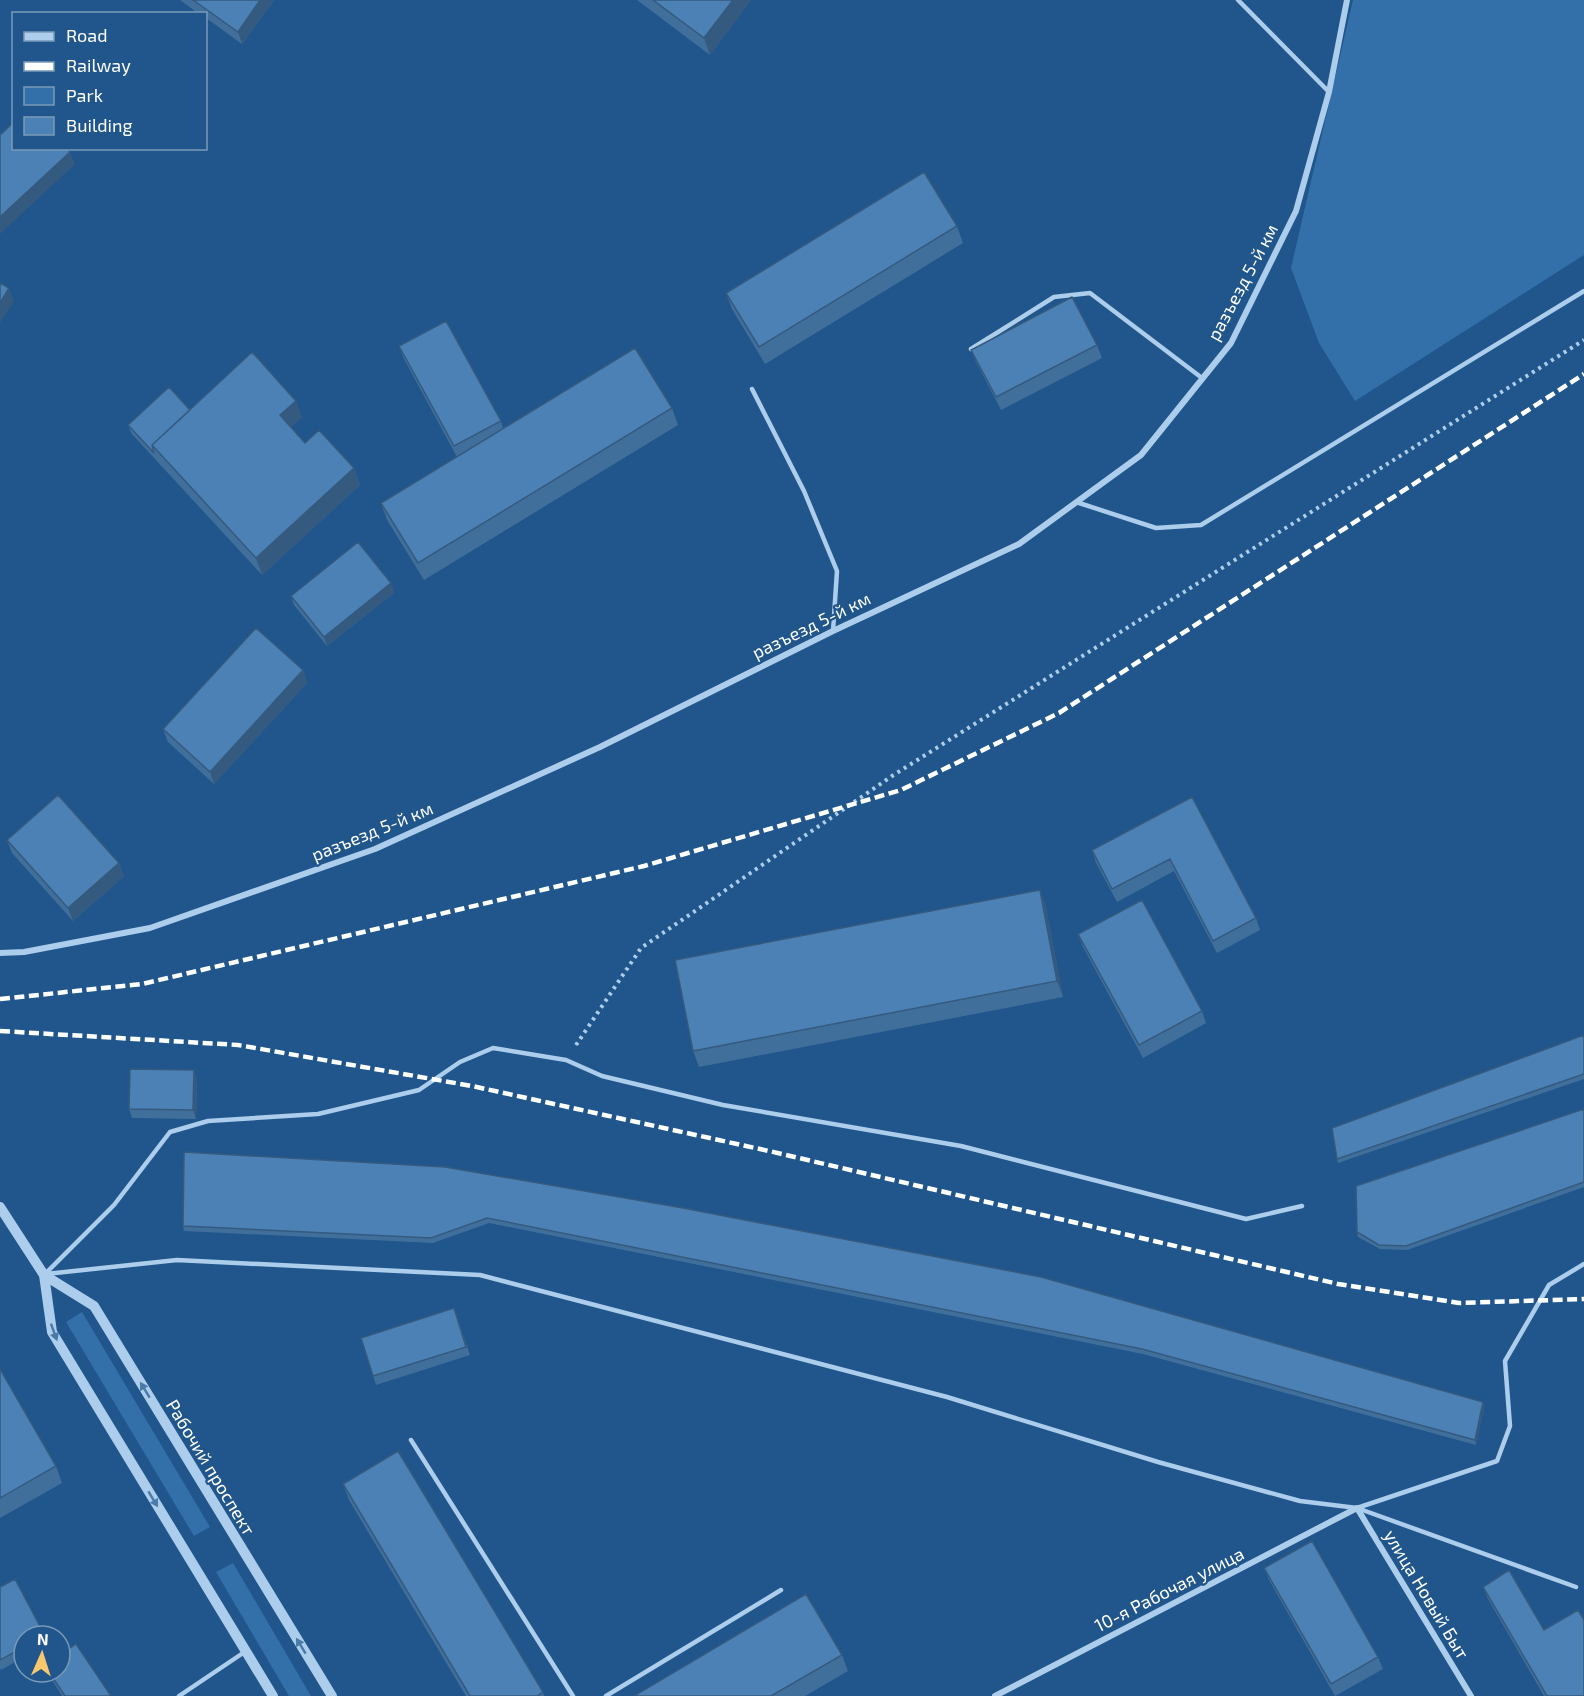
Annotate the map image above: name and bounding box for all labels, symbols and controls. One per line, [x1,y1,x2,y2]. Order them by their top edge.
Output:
legend [12,12,207,150]
text: Road [66,24,107,46]
text: Railway [66,54,131,76]
text: Park [66,84,103,106]
text: Building [66,114,133,136]
street label: разъезд 5-й км [1202,220,1282,344]
street label: разъезд 5-й км [748,587,874,663]
street label: разъезд 5-й км [308,797,436,865]
one-way arrow [49,1323,59,1341]
one-way arrow [140,1382,151,1398]
street label: Рабочий проспект [162,1395,260,1539]
one-way arrow [148,1491,159,1507]
street label: улица Новый Быт [1380,1525,1474,1663]
street label: 10-я Рабочая улица [1091,1542,1247,1636]
north arrow [12,1624,72,1684]
text: N [37,1629,49,1648]
one-way arrow [296,1638,307,1654]

